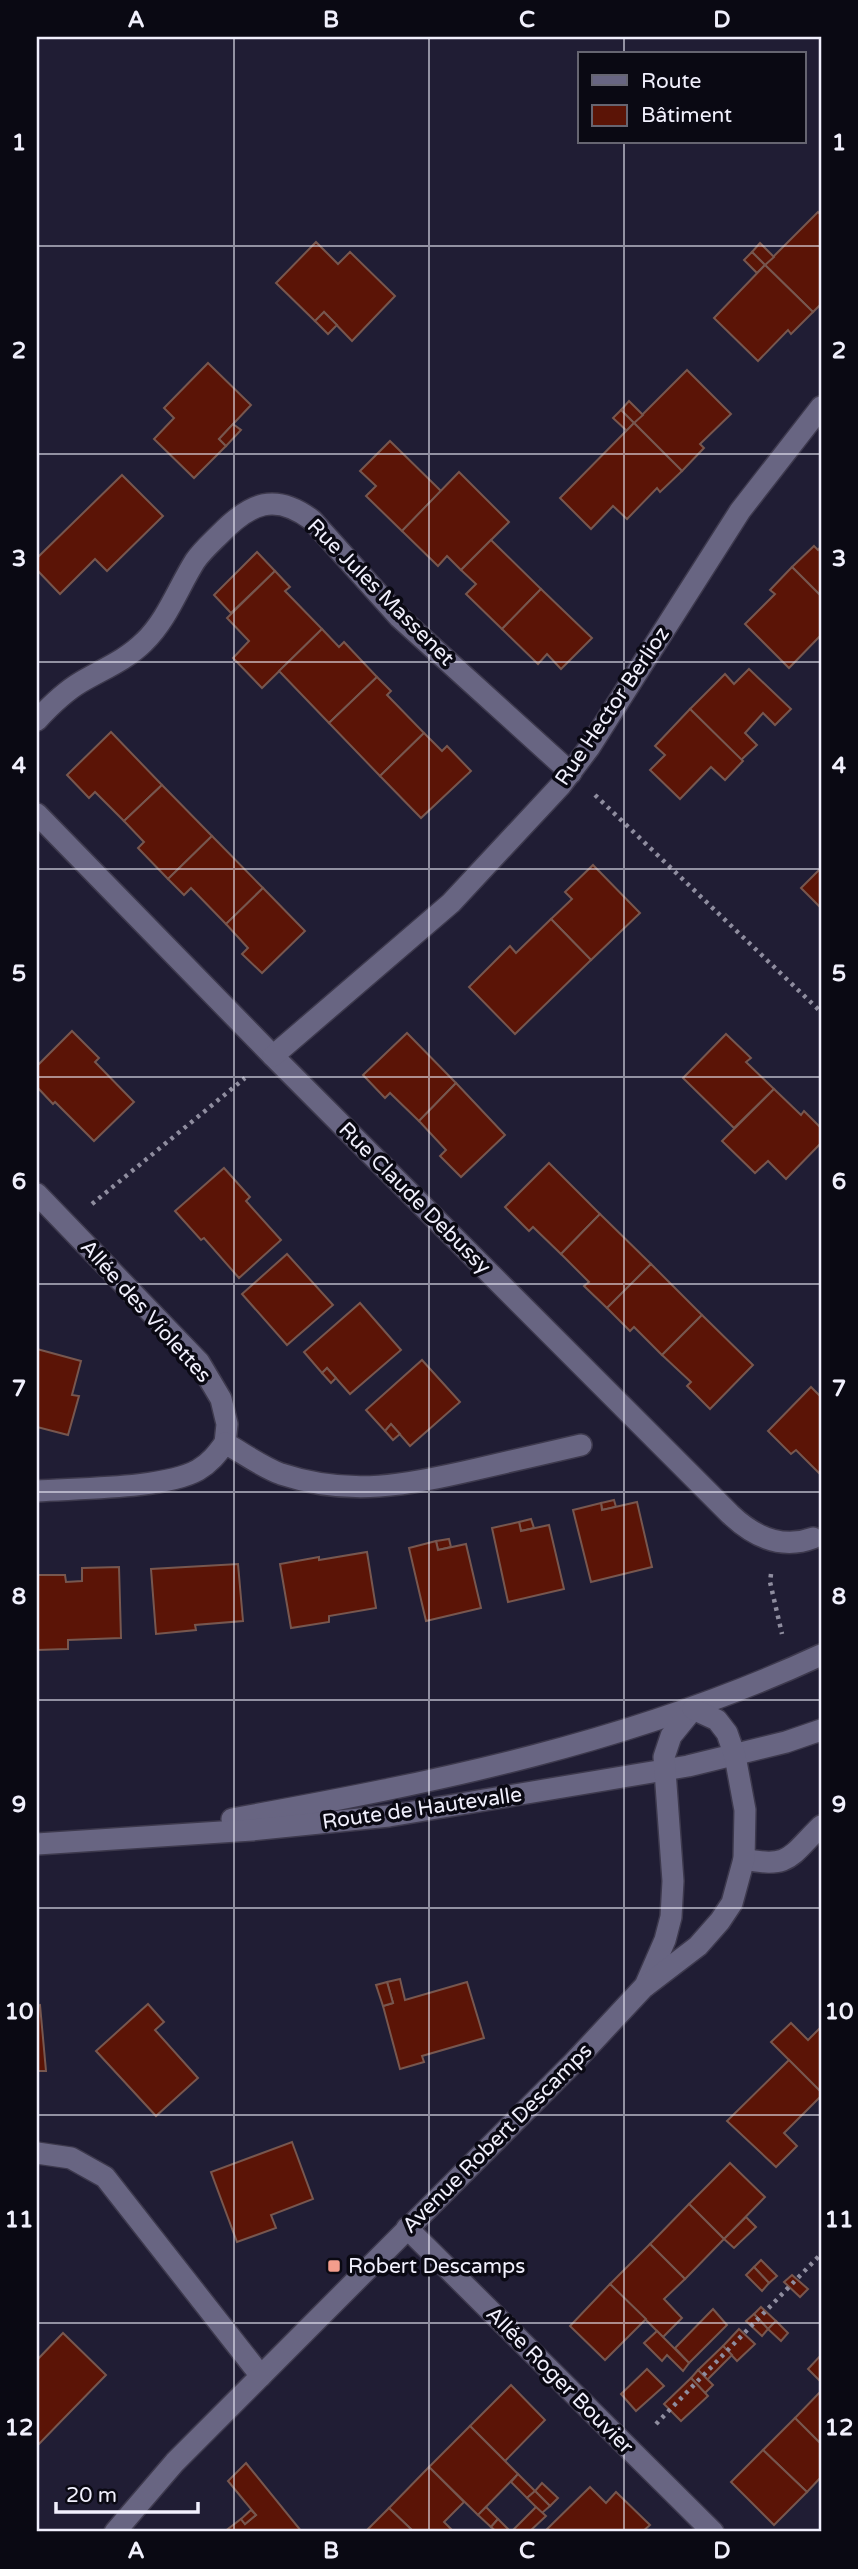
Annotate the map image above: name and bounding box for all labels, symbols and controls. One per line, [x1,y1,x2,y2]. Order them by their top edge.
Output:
text: A [127,6,145,34]
text: B [323,6,339,34]
text: C [519,6,535,34]
text: D [713,6,731,34]
legend [578,52,806,144]
text: Route [641,69,701,94]
text: Bâtiment [641,103,732,128]
text: 1 [12,129,26,157]
text: 1 [832,129,846,157]
text: 2 [12,337,26,365]
text: 2 [832,337,846,365]
street label: Rue Jules Massenet [302,514,459,671]
text: 3 [12,545,26,573]
text: 3 [832,545,846,573]
street label: Rue Hector Berlioz [550,622,675,790]
text: 4 [12,752,27,780]
text: 4 [832,752,847,780]
text: 5 [12,960,26,988]
text: 5 [832,960,846,988]
street label: Rue Claude Debussy [333,1117,496,1280]
text: 6 [12,1168,26,1196]
text: 6 [832,1168,846,1196]
street label: Allée des Violettes [75,1235,216,1388]
text: 7 [12,1375,26,1403]
text: 7 [832,1375,846,1403]
text: 8 [12,1583,26,1611]
text: 8 [832,1583,846,1611]
street label: Route de Hautevalle [321,1782,524,1835]
text: 9 [12,1791,26,1819]
text: 9 [832,1791,846,1819]
text: 10 [5,1998,33,2026]
text: 10 [825,1998,853,2026]
street label: Avenue Robert Descamps [397,2038,597,2238]
text: 11 [5,2206,33,2234]
text: 11 [825,2206,853,2234]
place label: Robert Descamps [348,2254,525,2279]
marker: Robert Descamps [326,2258,342,2274]
street label: Allée Roger Bouvier [481,2302,638,2459]
text: 12 [5,2414,33,2442]
text: 12 [825,2414,853,2442]
scale bar [56,2471,198,2515]
text: 20 m [66,2483,117,2508]
text: A [127,2537,145,2565]
text: B [323,2537,339,2565]
text: C [519,2537,535,2565]
text: D [713,2537,731,2565]

